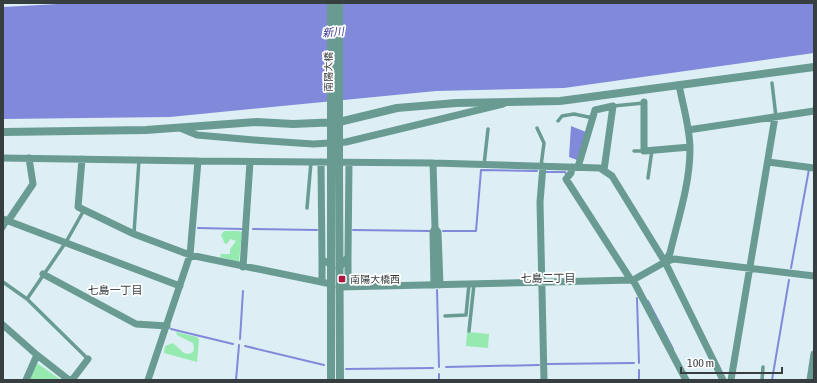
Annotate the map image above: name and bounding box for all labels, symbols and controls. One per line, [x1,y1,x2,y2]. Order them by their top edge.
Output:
water label: 新川 [322,25,345,39]
street label: 南陽大橋 [323,52,334,92]
district label: 七島二丁目 [521,272,576,284]
marker: 南陽大橋西 [337,274,347,284]
place label: 南陽大橋西 [350,274,400,285]
district label: 七島一丁目 [88,284,143,296]
scale bar [681,349,782,375]
text: 100 m [687,356,714,370]

